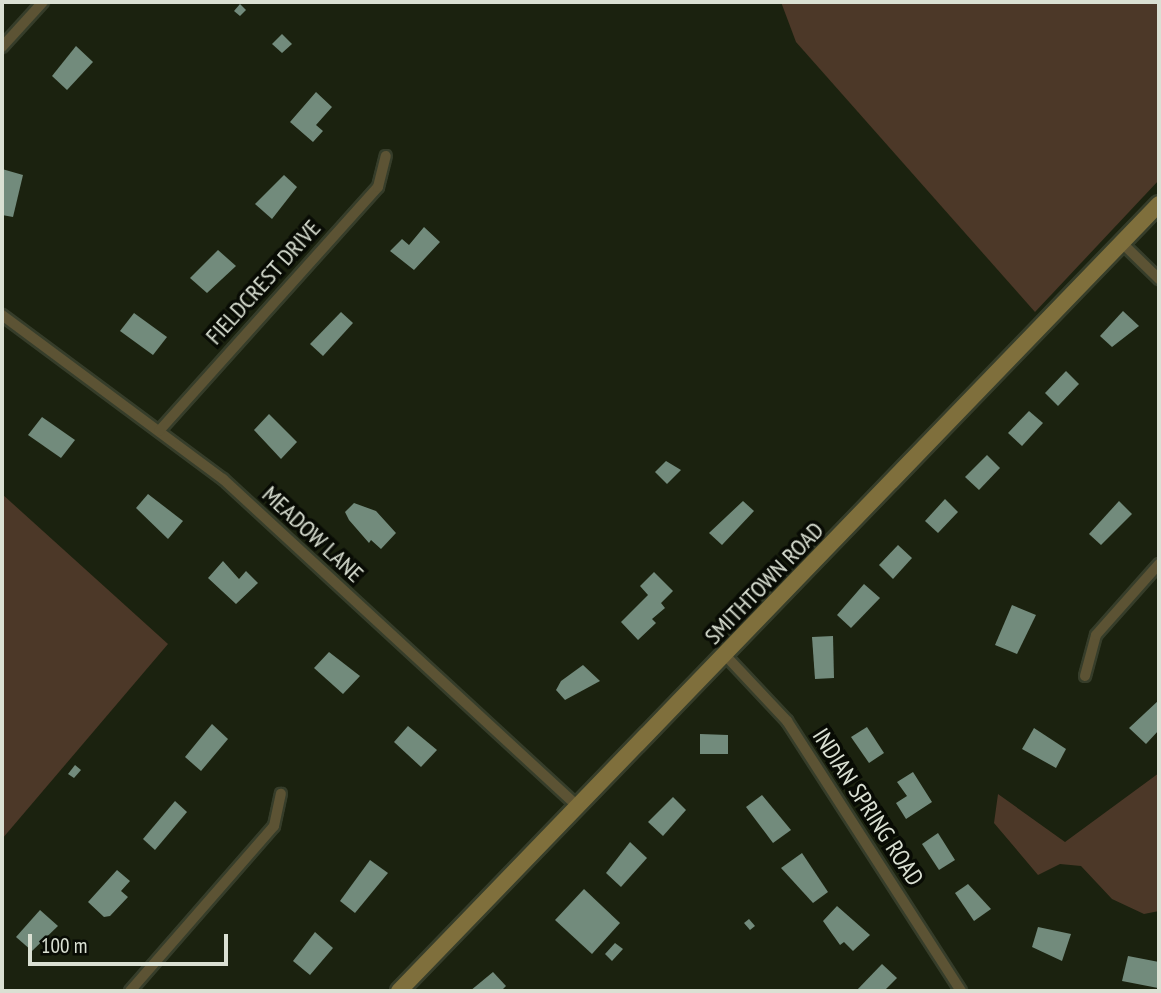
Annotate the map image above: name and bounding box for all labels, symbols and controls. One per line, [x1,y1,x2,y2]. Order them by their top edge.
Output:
street label: FIELDCREST DRIVE [199,214,327,350]
street label: MEADOW LANE [256,480,370,588]
street label: SMITHTOWN ROAD [698,516,830,650]
street label: INDIAN SPRING ROAD [806,723,930,891]
scale bar [32,920,231,964]
text: 100 m [41,932,87,959]

